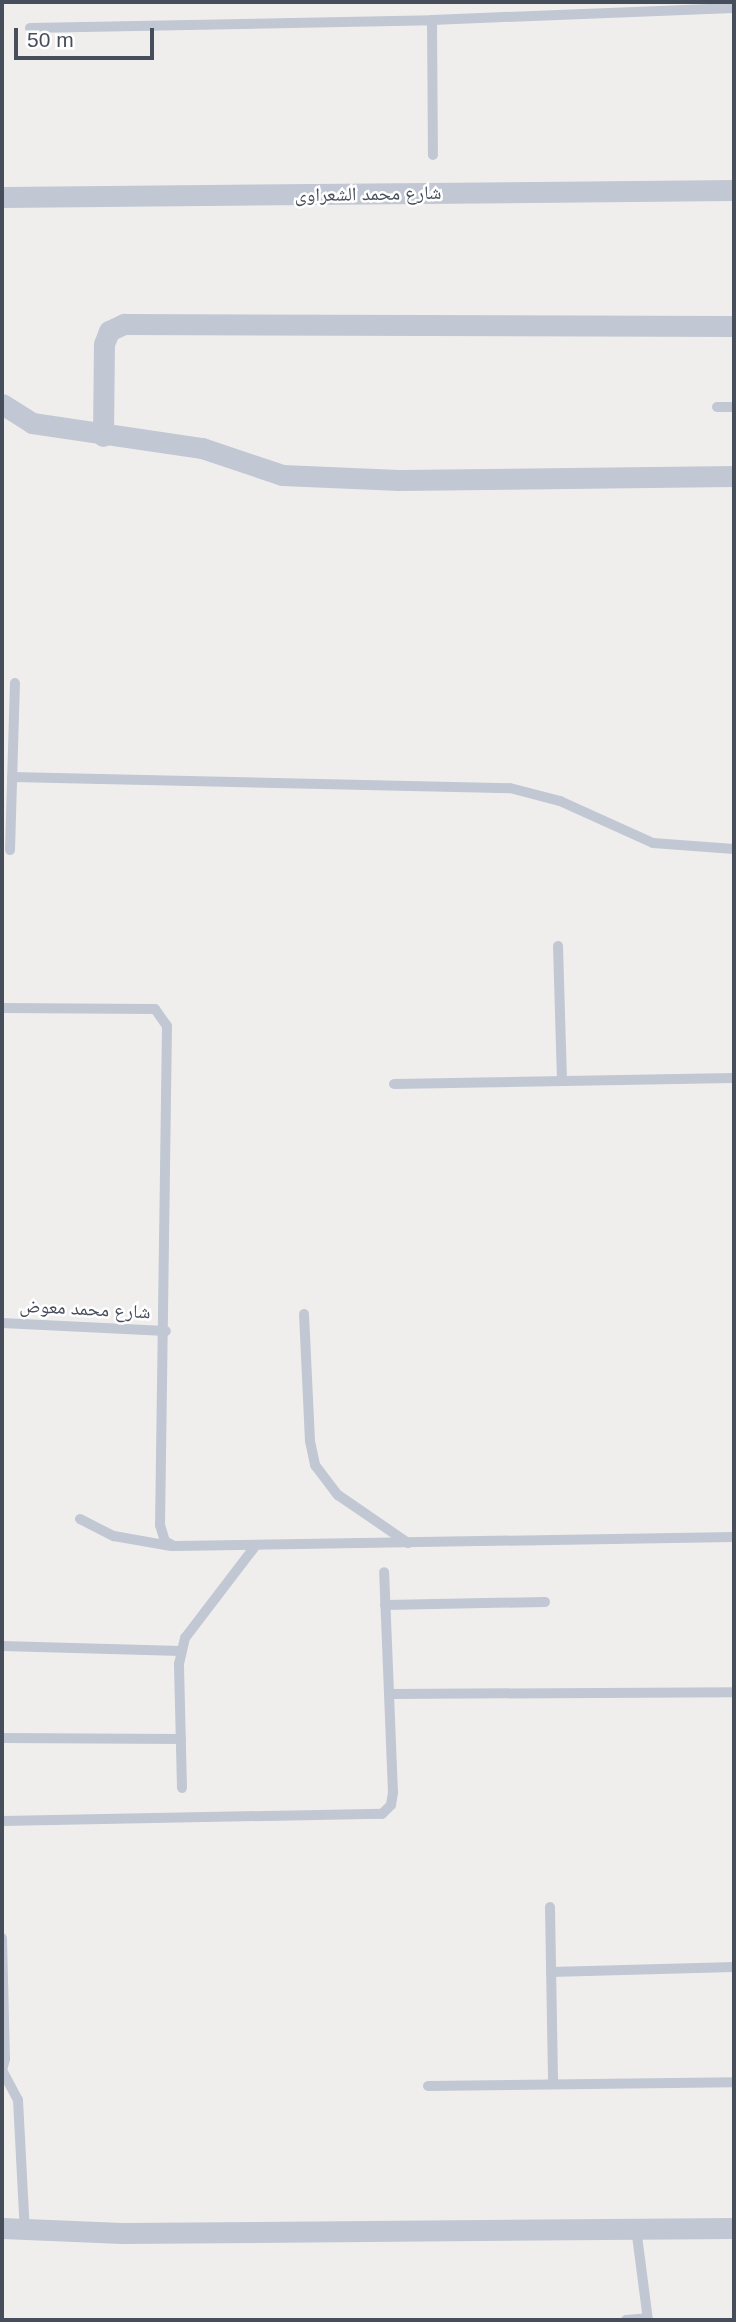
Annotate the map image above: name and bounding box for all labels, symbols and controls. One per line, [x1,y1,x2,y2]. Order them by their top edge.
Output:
scale bar [18,14,158,58]
text: 50 m [27,28,74,51]
street label: شارع محمد الشعراوى [294,181,442,207]
street label: شارع محمد معوض [19,1294,151,1324]

